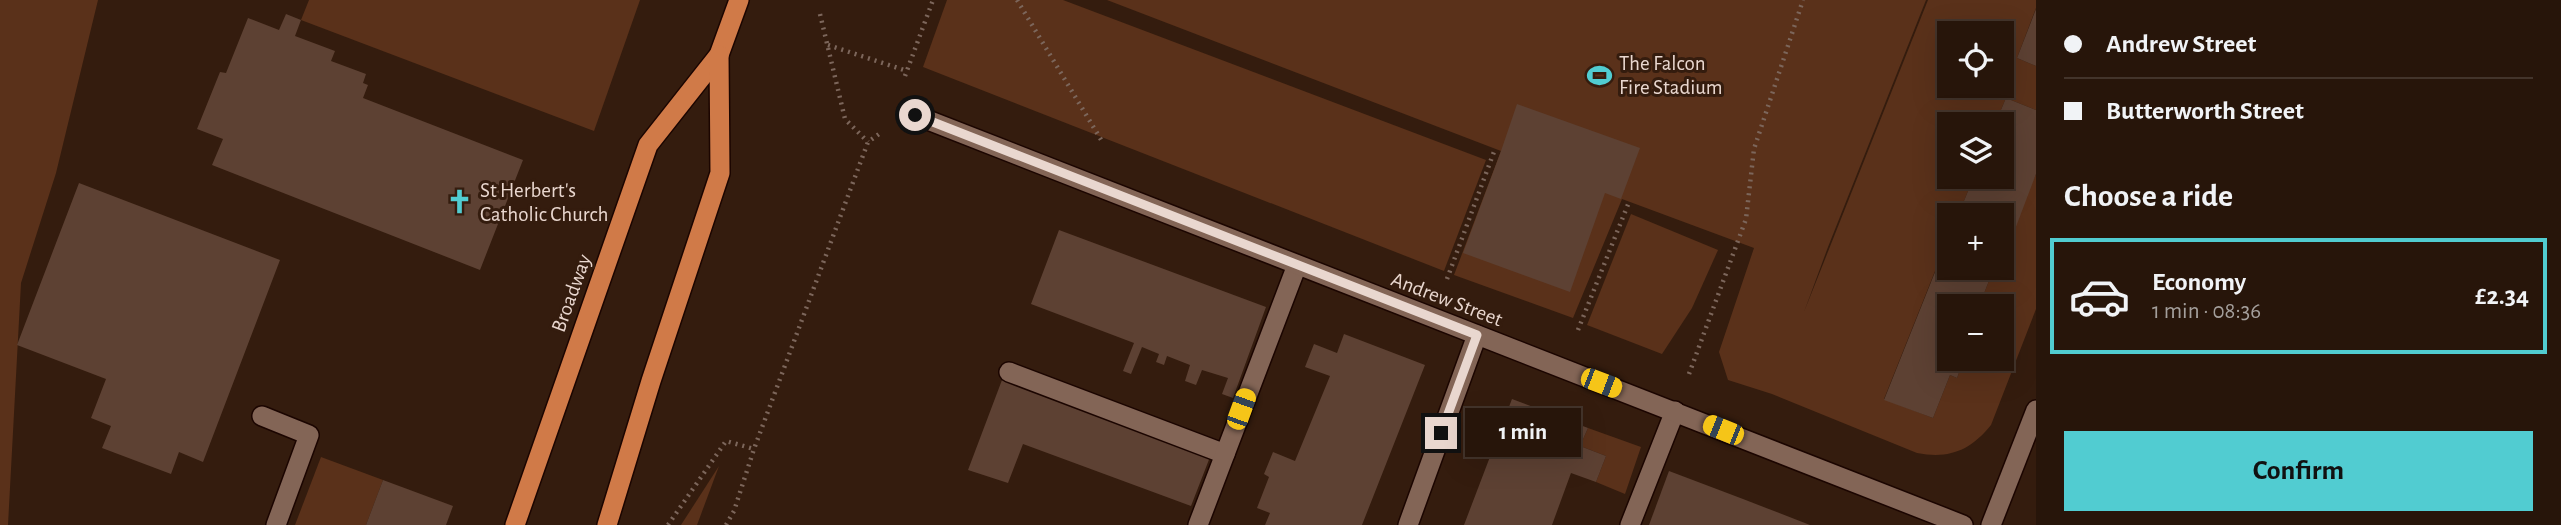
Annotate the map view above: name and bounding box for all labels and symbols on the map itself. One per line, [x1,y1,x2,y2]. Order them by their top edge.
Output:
place label: The Falcon Fire Stadium [1619,53,1723,98]
sports icon: The Falcon Fire Stadium [1585,61,1613,89]
route start [899,99,931,131]
place label: St Herbert's Catholic Church [480,180,608,225]
church icon: St Herbert's Catholic Church [446,188,474,216]
street label: Broadway [548,252,595,335]
street label: Andrew Street [1388,269,1506,330]
car [1578,366,1625,400]
car [1224,386,1259,432]
callout: 1 min [1466,408,1581,458]
car [1700,412,1747,448]
route end [1425,417,1457,449]

